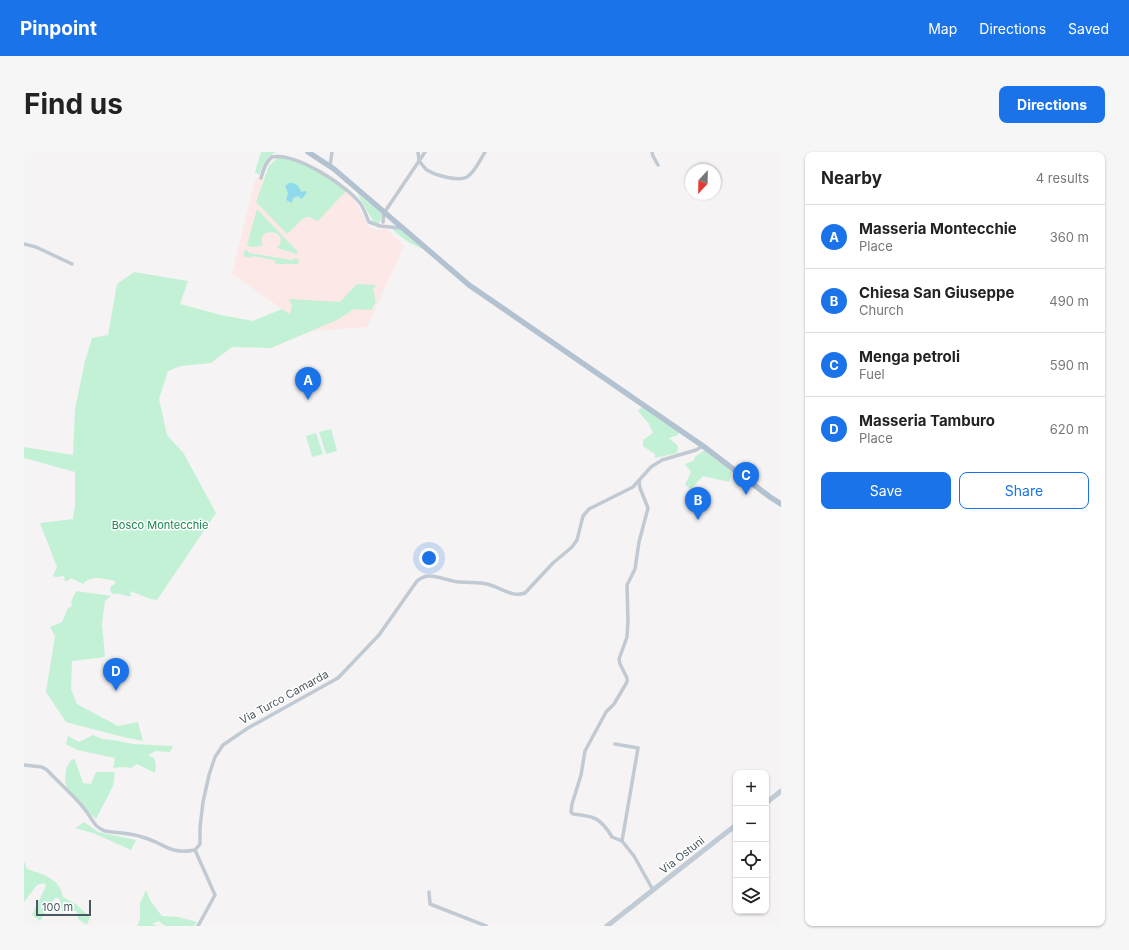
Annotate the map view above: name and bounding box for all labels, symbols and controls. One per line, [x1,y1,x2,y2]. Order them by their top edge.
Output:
text: Pinpoint [20,17,97,40]
text: Map [928,20,957,37]
text: Directions [979,20,1046,37]
text: Saved [1068,20,1109,37]
button: Directions [999,86,1105,123]
text: Find us [24,87,123,121]
north arrow [685,164,721,200]
text: Nearby [821,168,882,188]
text: 4 results [1036,170,1089,186]
text: Masseria Montecchie [859,219,1017,238]
text: A [829,229,839,245]
text: 360 m [1050,229,1089,245]
text: Place [859,238,893,254]
text: Chiesa San Giuseppe [859,283,1014,302]
text: B [830,293,838,309]
text: 490 m [1049,293,1089,309]
text: Church [859,302,904,318]
text: Menga petroli [859,347,960,366]
text: C [829,357,839,373]
text: 590 m [1050,357,1089,373]
text: Fuel [859,366,885,382]
pin: A [295,367,321,400]
text: Masseria Tamburo [859,411,995,430]
text: D [829,421,839,437]
text: 620 m [1050,421,1089,437]
text: Place [859,430,893,446]
pin: C [733,462,759,495]
button: Save [821,472,951,509]
button: Share [959,472,1089,509]
pin: B [685,487,711,520]
park label: Bosco Montecchie [112,518,208,532]
your location [419,548,439,568]
pin: D [103,658,129,691]
street label: Via Turco Camarda [237,667,331,727]
map controls [733,770,769,914]
button: + [733,770,769,806]
button: − [733,806,769,842]
street label: Via Ostuni [657,833,707,877]
button: locate [733,842,769,878]
button: layers [733,878,769,914]
scale bar [36,898,91,917]
text: 100 m [42,900,73,914]

